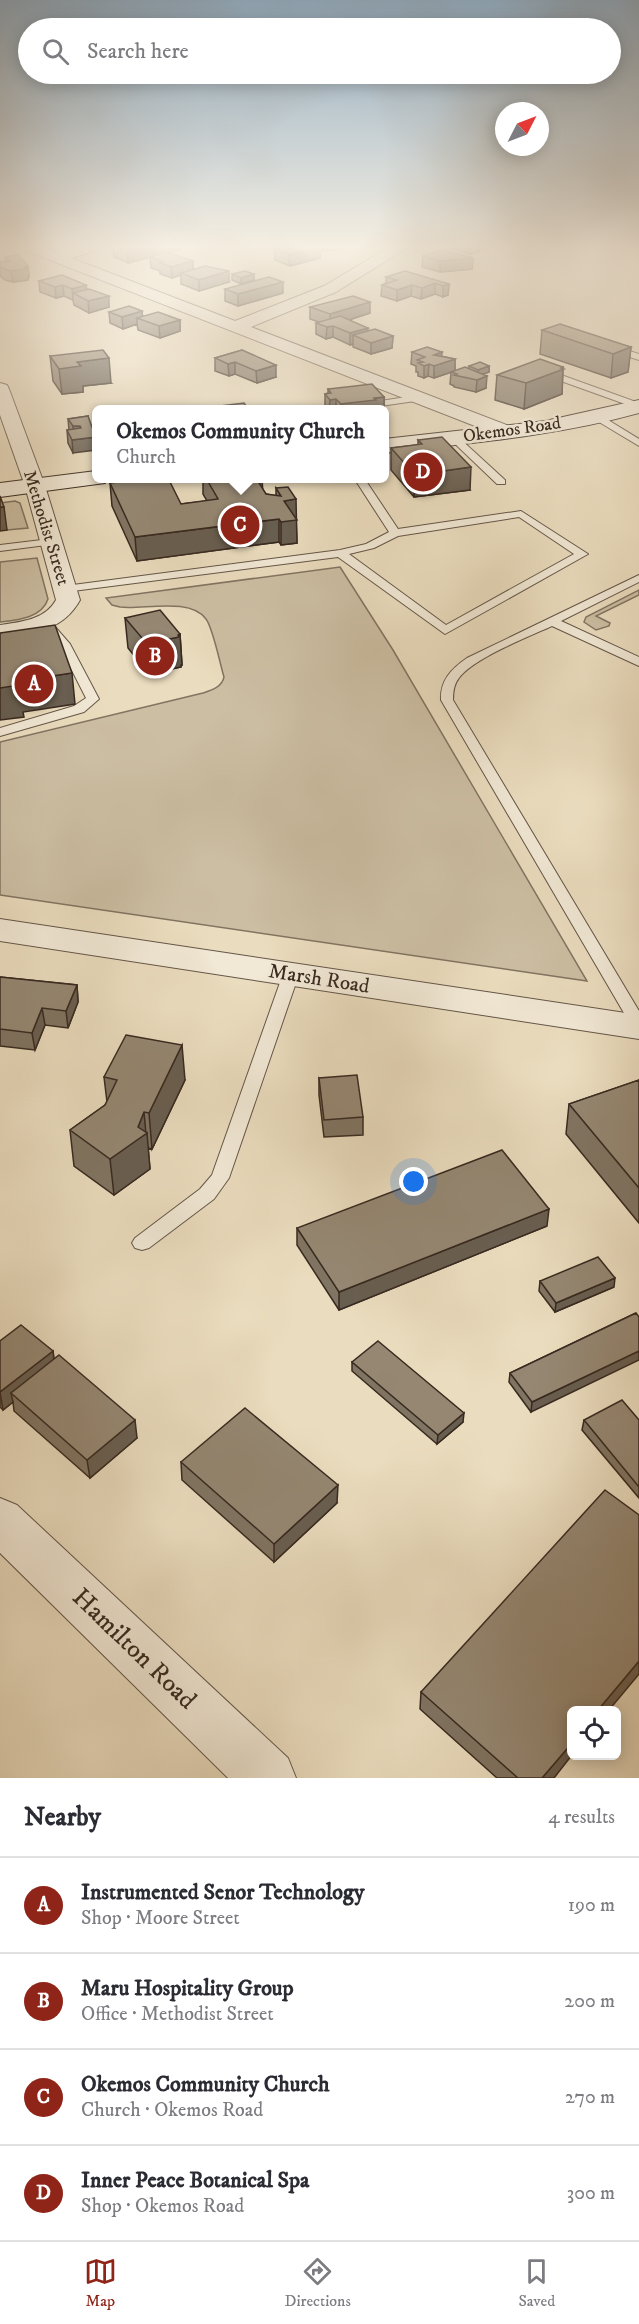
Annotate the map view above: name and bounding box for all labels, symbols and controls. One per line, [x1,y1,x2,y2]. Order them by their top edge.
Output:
search box [18,18,621,84]
icon: search [39,35,72,68]
text: Search here [87,38,189,65]
north arrow [495,102,549,156]
popup [92,405,389,483]
street label: Okemos Road [462,412,562,448]
text: Okemos Community Church [116,418,365,445]
text: Church [116,445,176,470]
pin: D [404,450,442,494]
street label: Methodist Street [18,468,74,589]
pin: C [220,502,260,548]
pin: B [136,634,174,678]
pin: A [15,662,54,706]
street label: Marsh Road [267,958,372,1000]
your location [399,1167,428,1196]
street label: Hamilton Road [65,1581,203,1717]
map controls [567,1706,621,1760]
button: locate [567,1706,621,1760]
text: Nearby [24,1801,101,1834]
text: 4 results [548,1805,615,1830]
text: Instrumented Senor Technology [81,1879,364,1906]
text: A [37,1893,50,1918]
text: 190 m [568,1893,615,1918]
text: Shop · Moore Street [81,1906,240,1931]
text: Maru Hospitality Group [81,1975,294,2002]
text: B [37,1989,50,2014]
text: 200 m [564,1989,615,2014]
text: Office · Methodist Street [81,2002,274,2027]
text: Okemos Community Church [81,2071,329,2098]
text: C [37,2085,50,2110]
text: 270 m [565,2085,615,2110]
text: Church · Okemos Road [81,2098,263,2123]
text: Inner Peace Botanical Spa [81,2167,309,2194]
text: D [36,2181,51,2206]
text: 300 m [567,2181,615,2206]
text: Shop · Okemos Road [81,2194,244,2219]
tab: Map [84,2255,117,2311]
tab: Directions [284,2255,351,2311]
tab: Saved [518,2255,555,2311]

